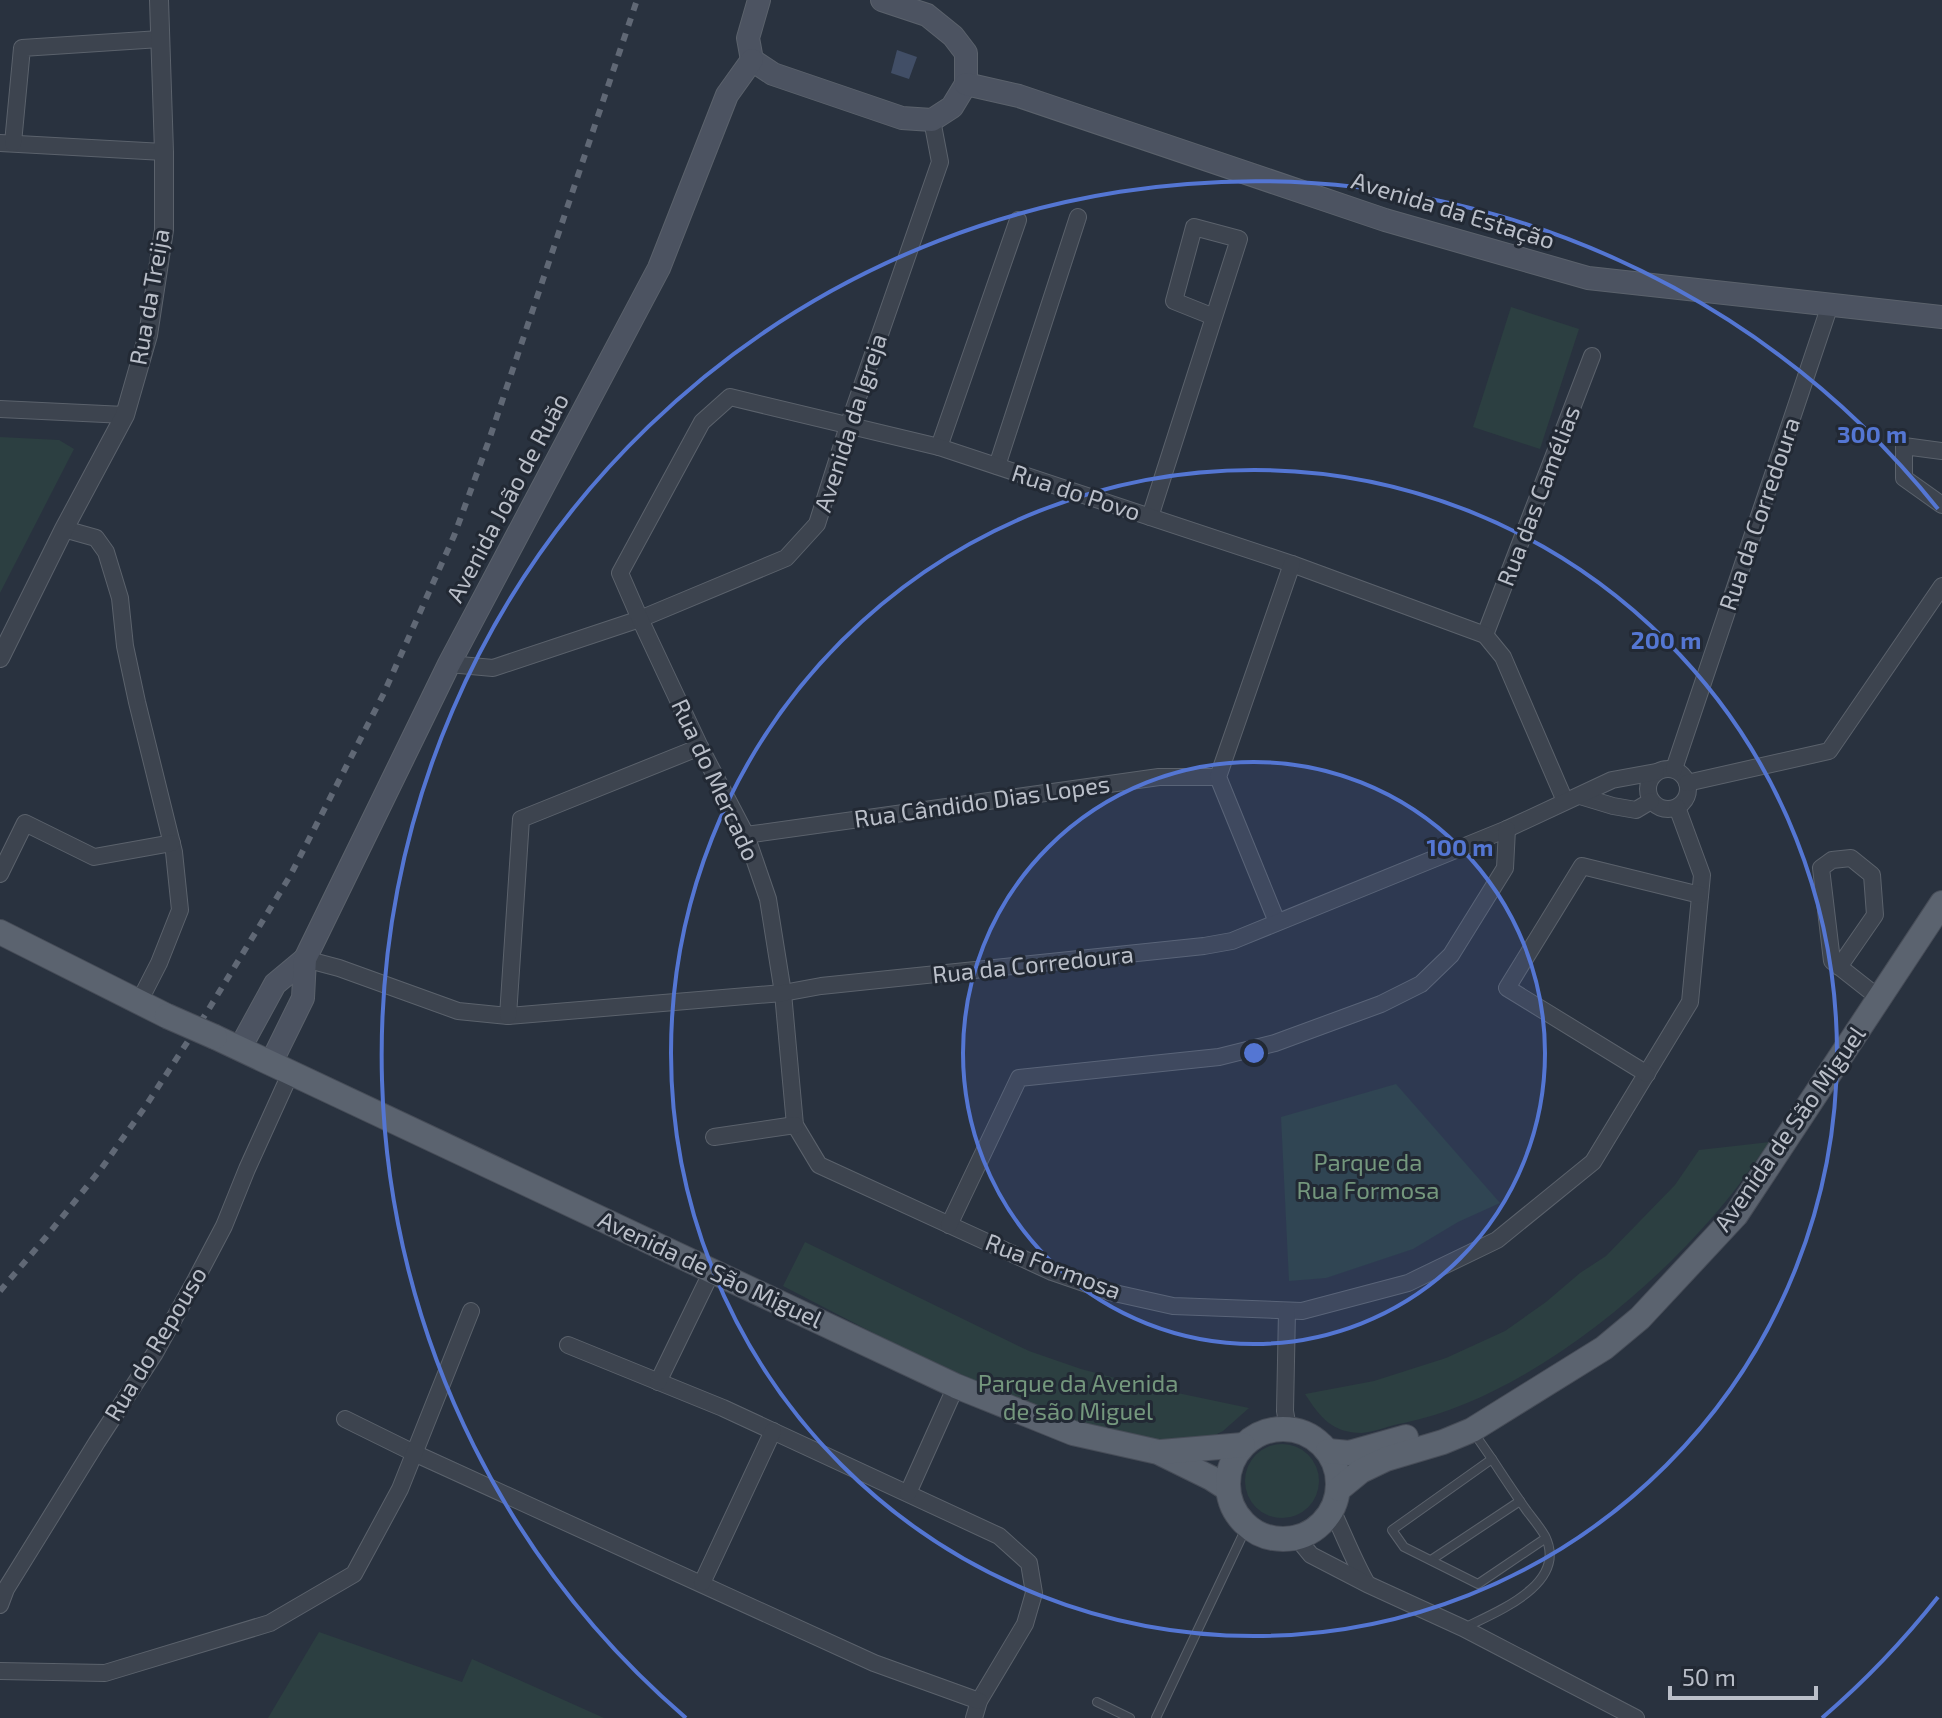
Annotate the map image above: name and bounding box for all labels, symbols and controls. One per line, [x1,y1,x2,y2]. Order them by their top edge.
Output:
street label: Avenida da Estação [1348,165,1559,255]
street label: Rua da Treija [122,226,175,367]
street label: Avenida da Igreja [807,330,892,515]
street label: Avenida João de Ruão [439,388,574,607]
street label: Rua das Camélias [1490,401,1585,590]
street label: Rua da Corredoura [1712,413,1805,614]
text: 300 m [1837,419,1907,448]
street label: Rua do Povo [1008,457,1144,526]
text: 200 m [1631,625,1701,654]
street label: Rua do Mercado [666,694,767,865]
street label: Rua Cândido Dias Lopes [852,768,1111,833]
text: 100 m [1427,832,1493,861]
street label: Rua da Corredoura [931,939,1135,989]
street label: Avenida de São Miguel [1707,1020,1871,1236]
centre of rings [1240,1039,1268,1067]
park label: Parque da Rua Formosa [1297,1147,1439,1204]
street label: Avenida de São Miguel [594,1204,827,1333]
street label: Rua Formosa [982,1226,1125,1305]
street label: Rua do Repouso [97,1261,212,1425]
park label: Parque da Avenida de são Miguel [978,1368,1178,1425]
scale bar [1670,1650,1816,1700]
text: 50 m [1682,1662,1736,1691]

